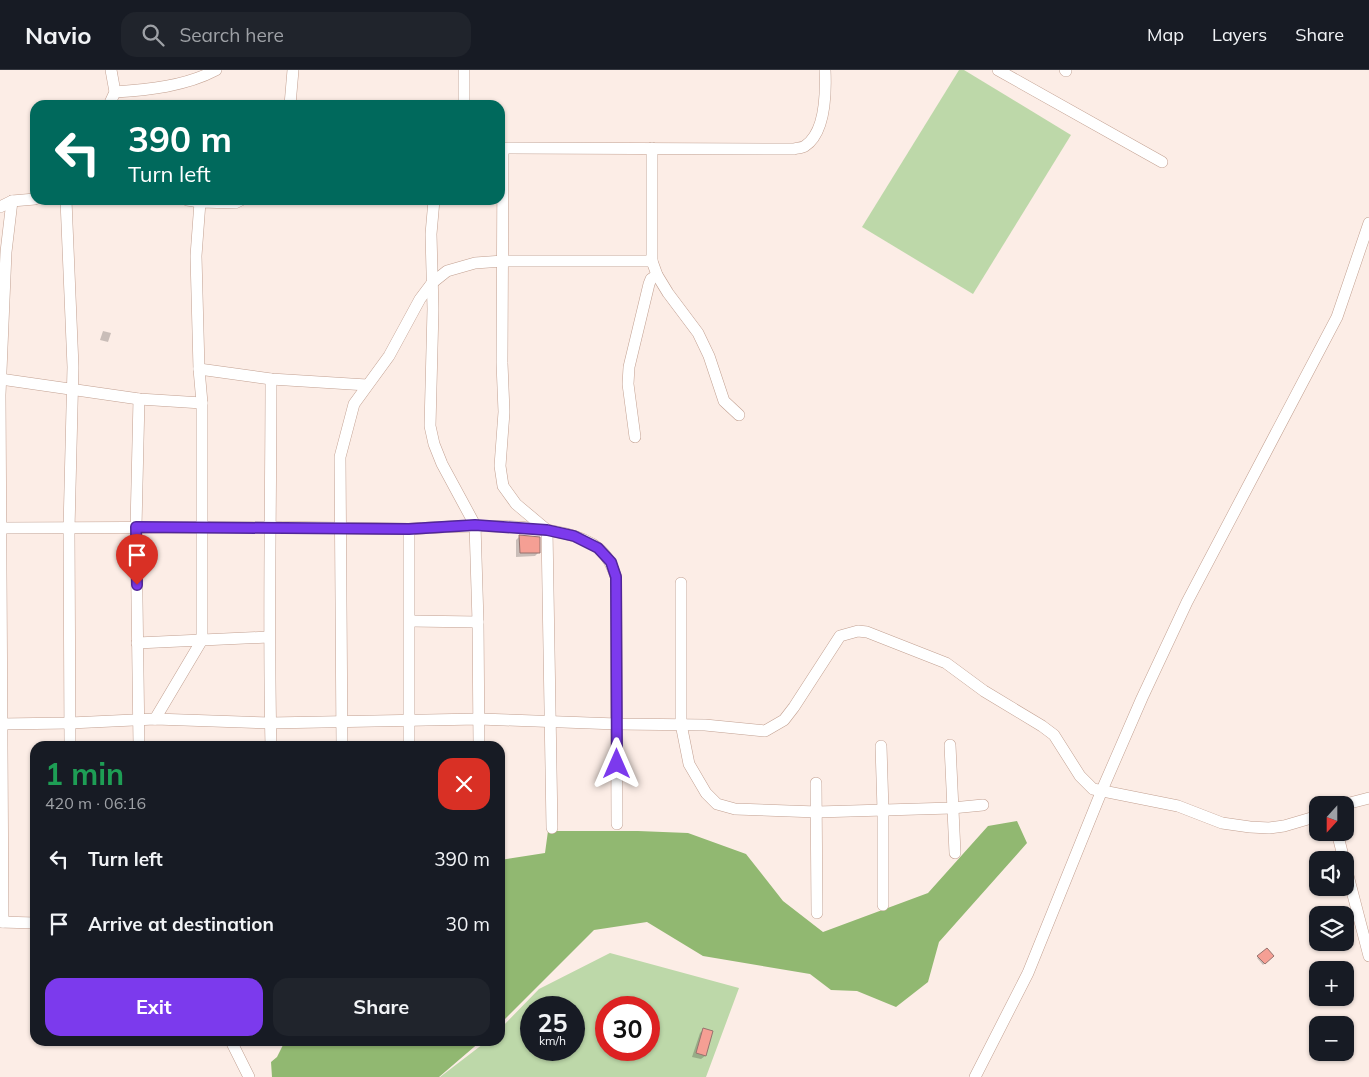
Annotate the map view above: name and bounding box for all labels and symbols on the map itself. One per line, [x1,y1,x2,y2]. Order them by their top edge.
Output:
pin [116,534,158,585]
position arrow [590,737,642,789]
north arrow [1309,796,1354,841]
speed limit sign: 30 [595,996,660,1061]

